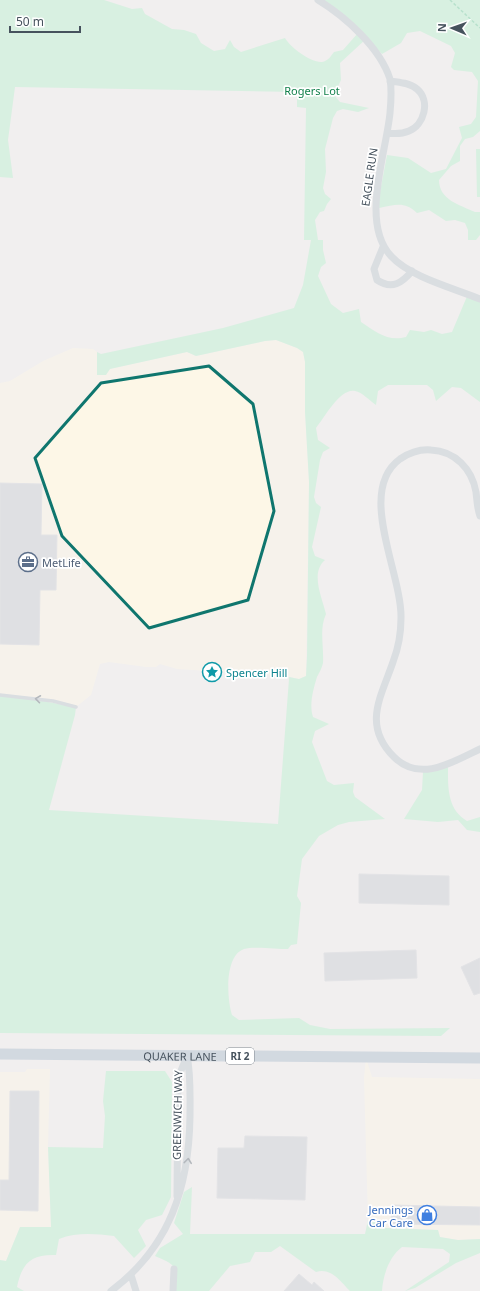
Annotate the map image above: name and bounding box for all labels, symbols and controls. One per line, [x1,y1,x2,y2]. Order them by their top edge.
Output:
scale bar [10,8,80,34]
north arrow [432,8,472,48]
text: 50 m [16,13,44,30]
text: N [434,23,449,32]
park label: Rogers Lot [284,83,340,98]
street label: EAGLE RUN [357,147,381,207]
office icon: MetLife [17,551,39,573]
place label: MetLife [42,555,81,570]
place icon: Spencer Hill [201,661,223,683]
place label: Spencer Hill [226,665,287,680]
one-way arrow [35,695,41,704]
street label: QUAKER LANE [143,1048,217,1063]
road number: RI 2 [226,1048,254,1064]
street label: GREENWICH WAY [169,1069,185,1160]
one-way arrow [183,1158,192,1164]
place label: Jennings Car Care [368,1202,413,1230]
shop icon: Jennings Car Care [416,1204,438,1226]

